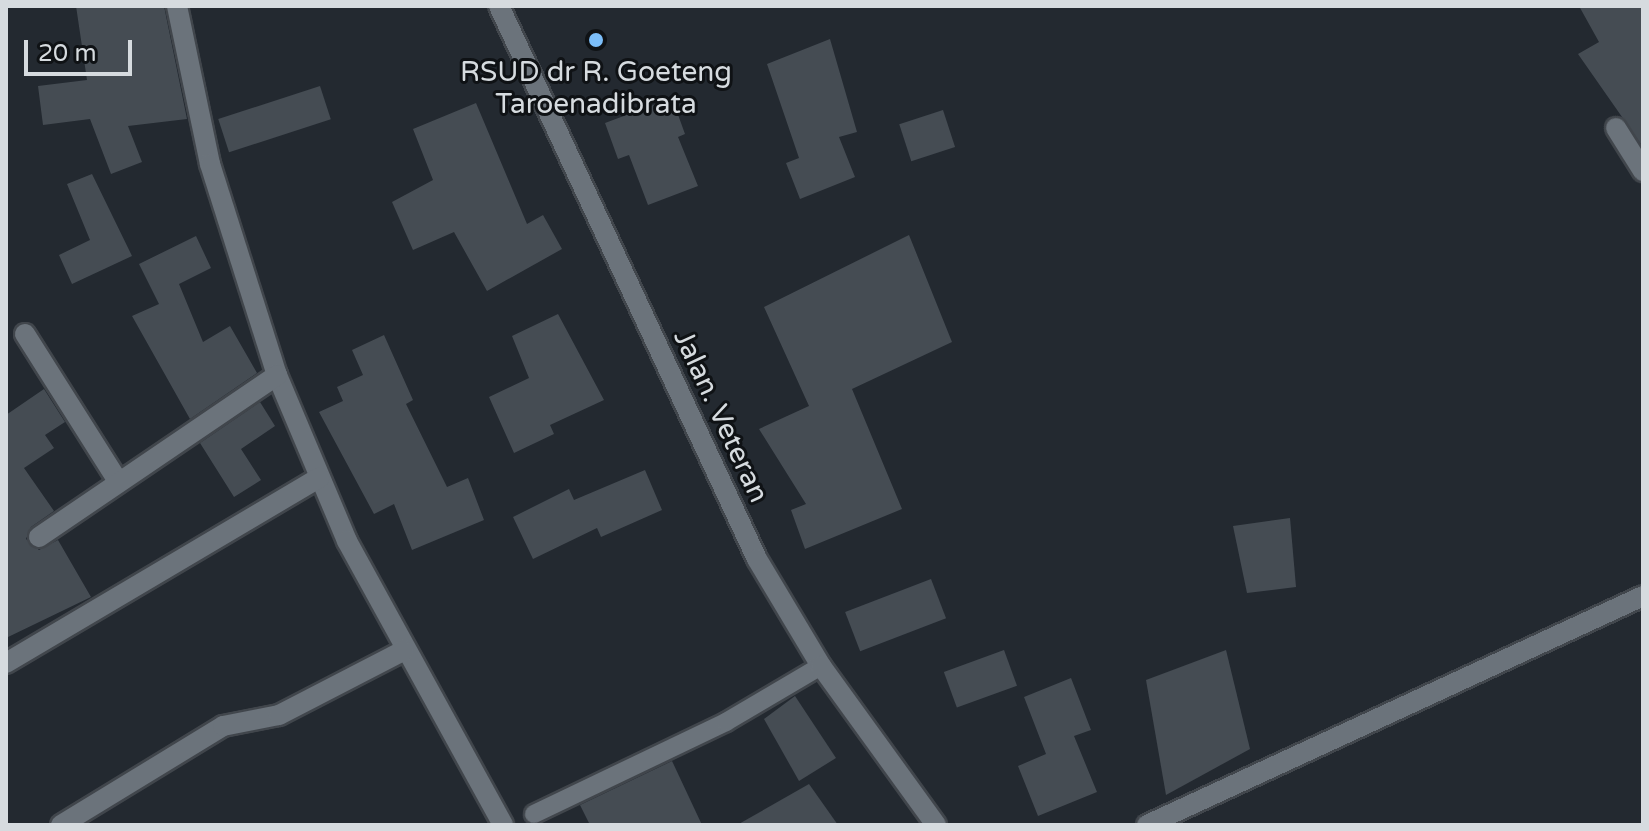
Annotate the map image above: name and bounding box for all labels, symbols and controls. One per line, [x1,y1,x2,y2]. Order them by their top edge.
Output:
scale bar [28,24,136,74]
marker: RSUD dr R. Goeteng Taroenadibrata [585,29,607,51]
text: 20 m [38,39,96,68]
place label: RSUD dr R. Goeteng Taroenadibrata [460,55,732,121]
street label: Jalan. Veteran [666,324,776,508]

